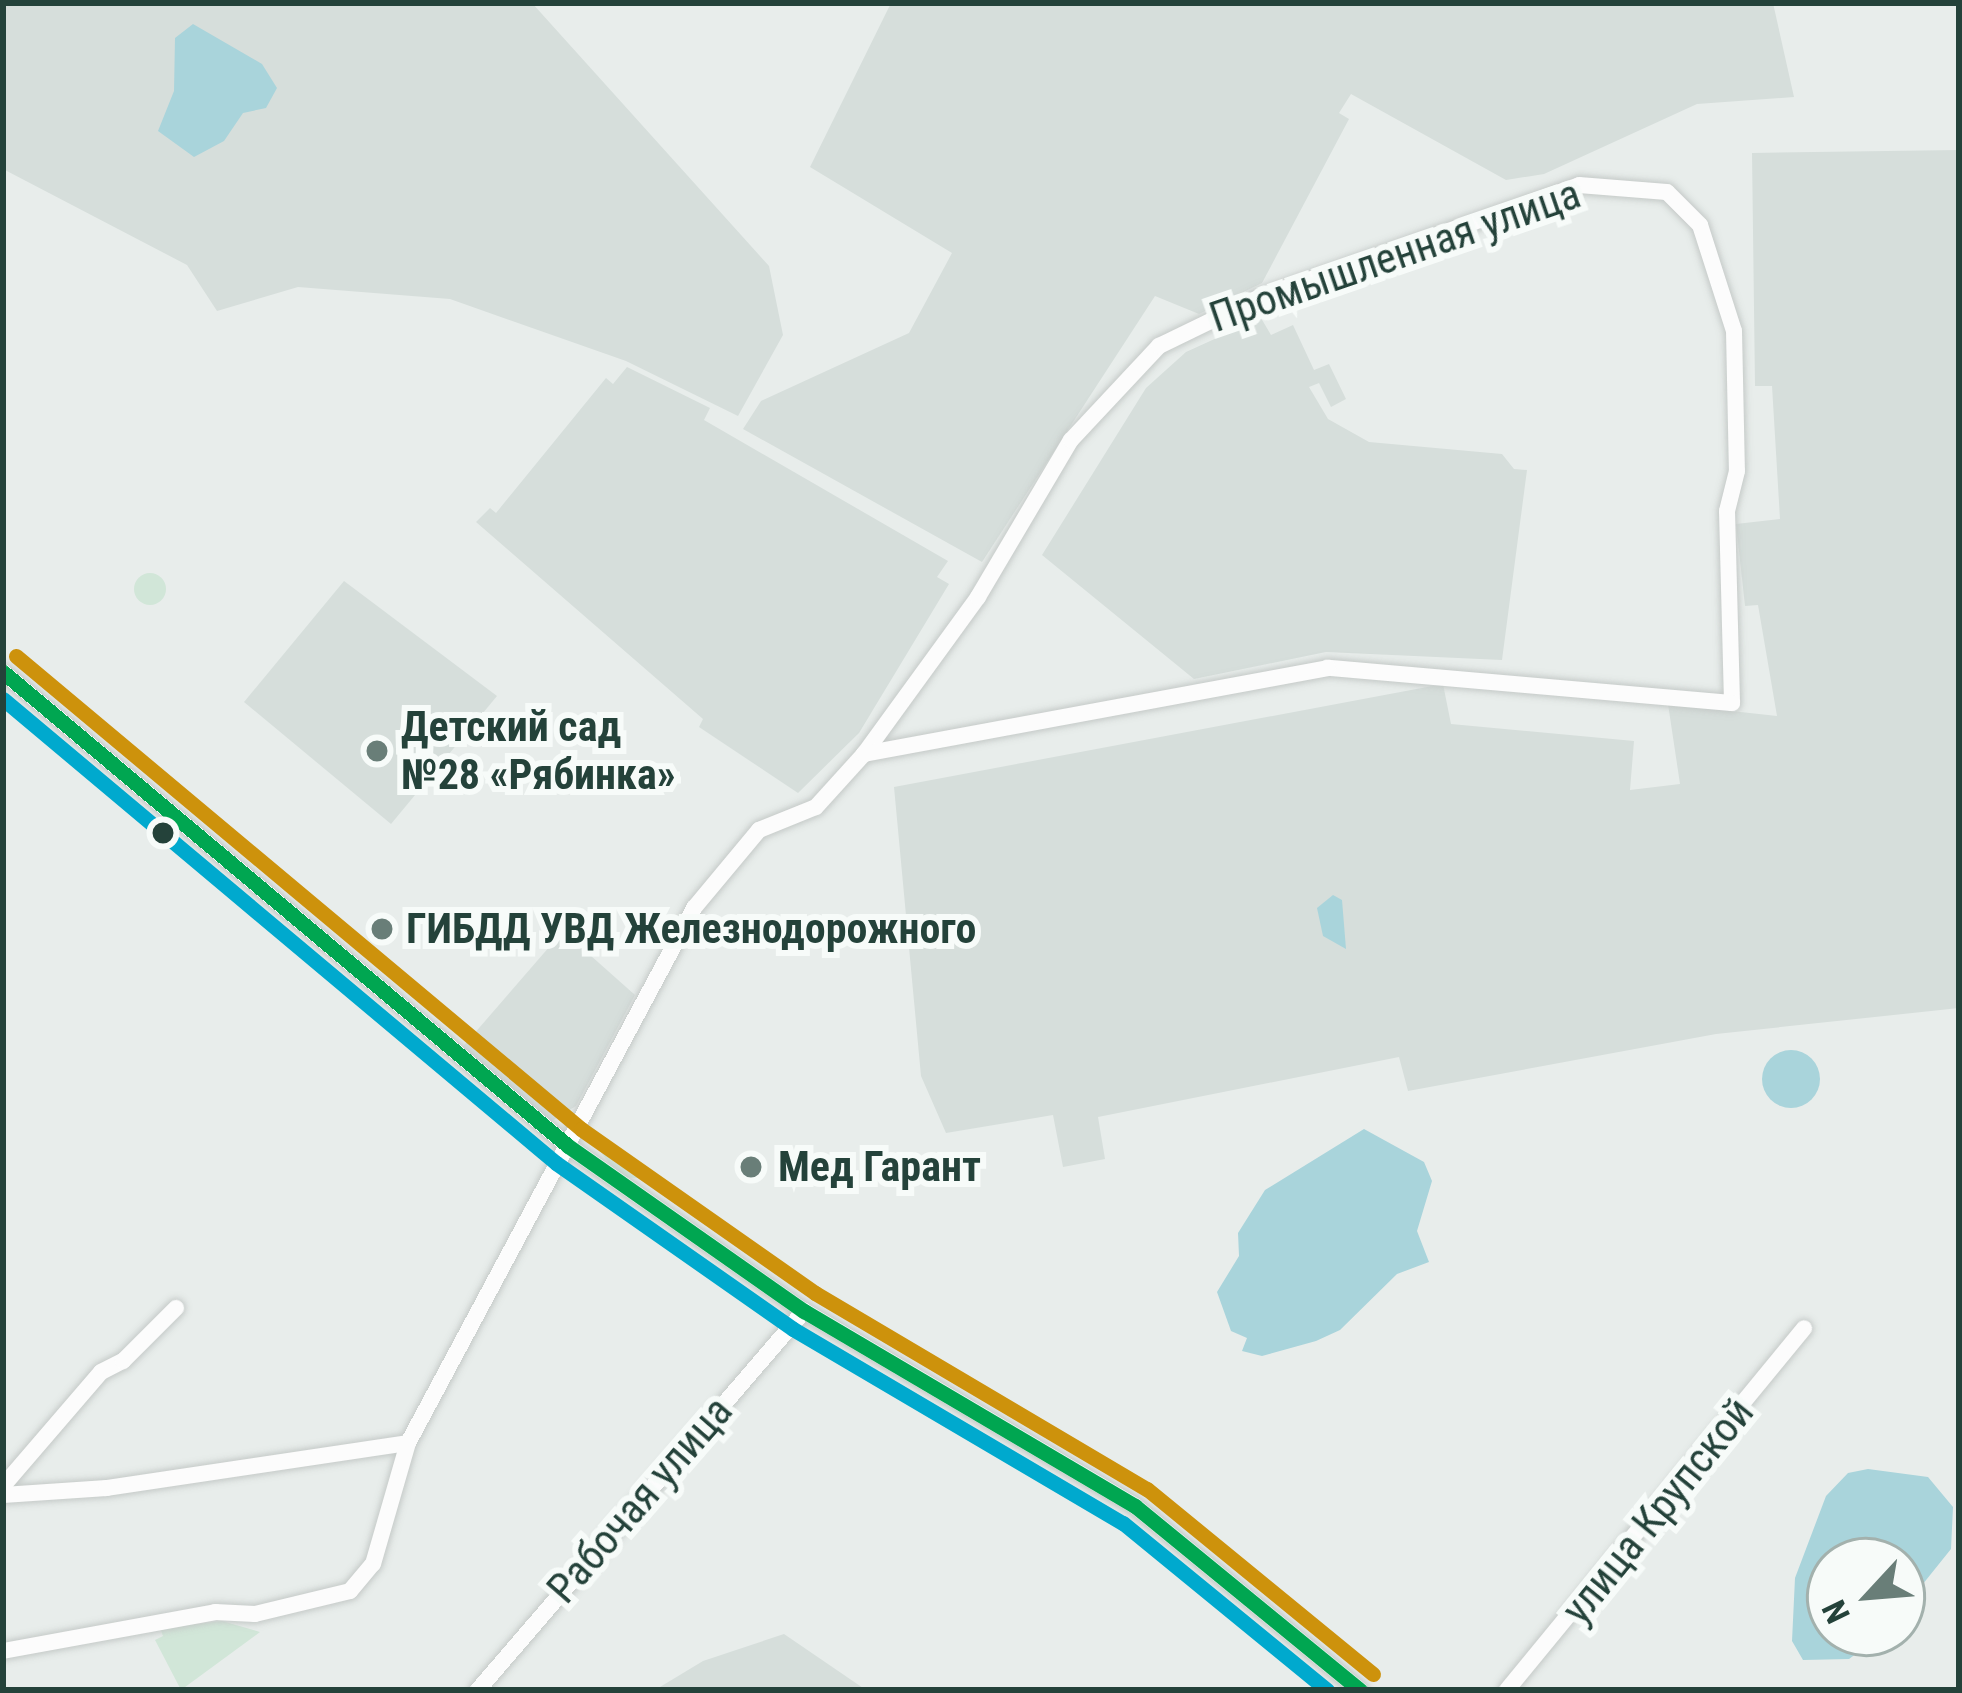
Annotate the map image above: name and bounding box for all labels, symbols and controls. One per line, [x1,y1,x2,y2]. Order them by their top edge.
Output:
street label: Промышленная улица [1203,169,1587,343]
place label: Детский сад №28 «Рябинка» [401,702,676,801]
marker: Детский сад №28 «Рябинка» [364,738,390,764]
unlabelled marker [152,822,174,844]
place label: ГИБДД УВД Железнодорожного [406,904,976,954]
marker: ГИБДД УВД Железнодорожного [369,916,395,942]
place label: Мед Гарант [778,1142,981,1192]
marker: Мед Гарант [735,1151,767,1183]
street label: Рабочая улица [537,1387,743,1613]
street label: улица Крупской [1552,1388,1764,1634]
north arrow [1806,1537,1926,1657]
text: N [1814,1594,1858,1629]

